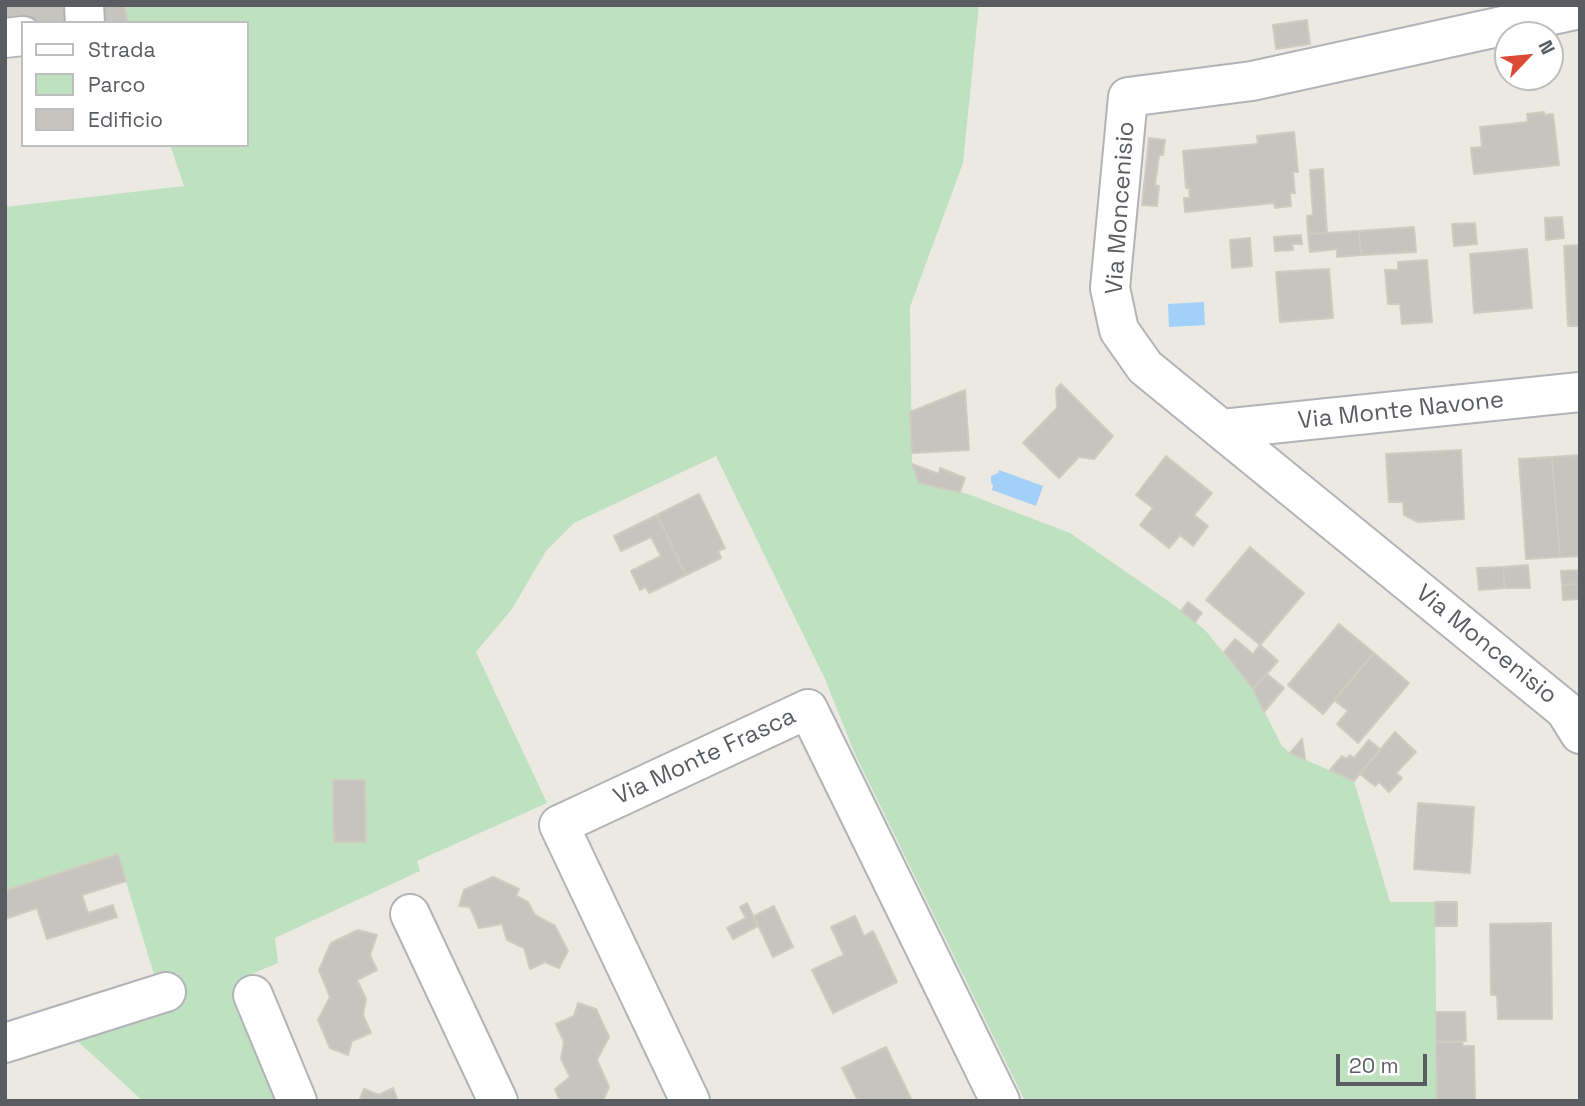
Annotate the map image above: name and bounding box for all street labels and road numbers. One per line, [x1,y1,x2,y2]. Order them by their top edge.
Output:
street label: Via Moncenisio [1101,120,1141,296]
street label: Via Monte Navone [1297,386,1505,436]
street label: Via Moncenisio [1410,579,1562,711]
street label: Via Monte Frasca [609,702,801,812]

